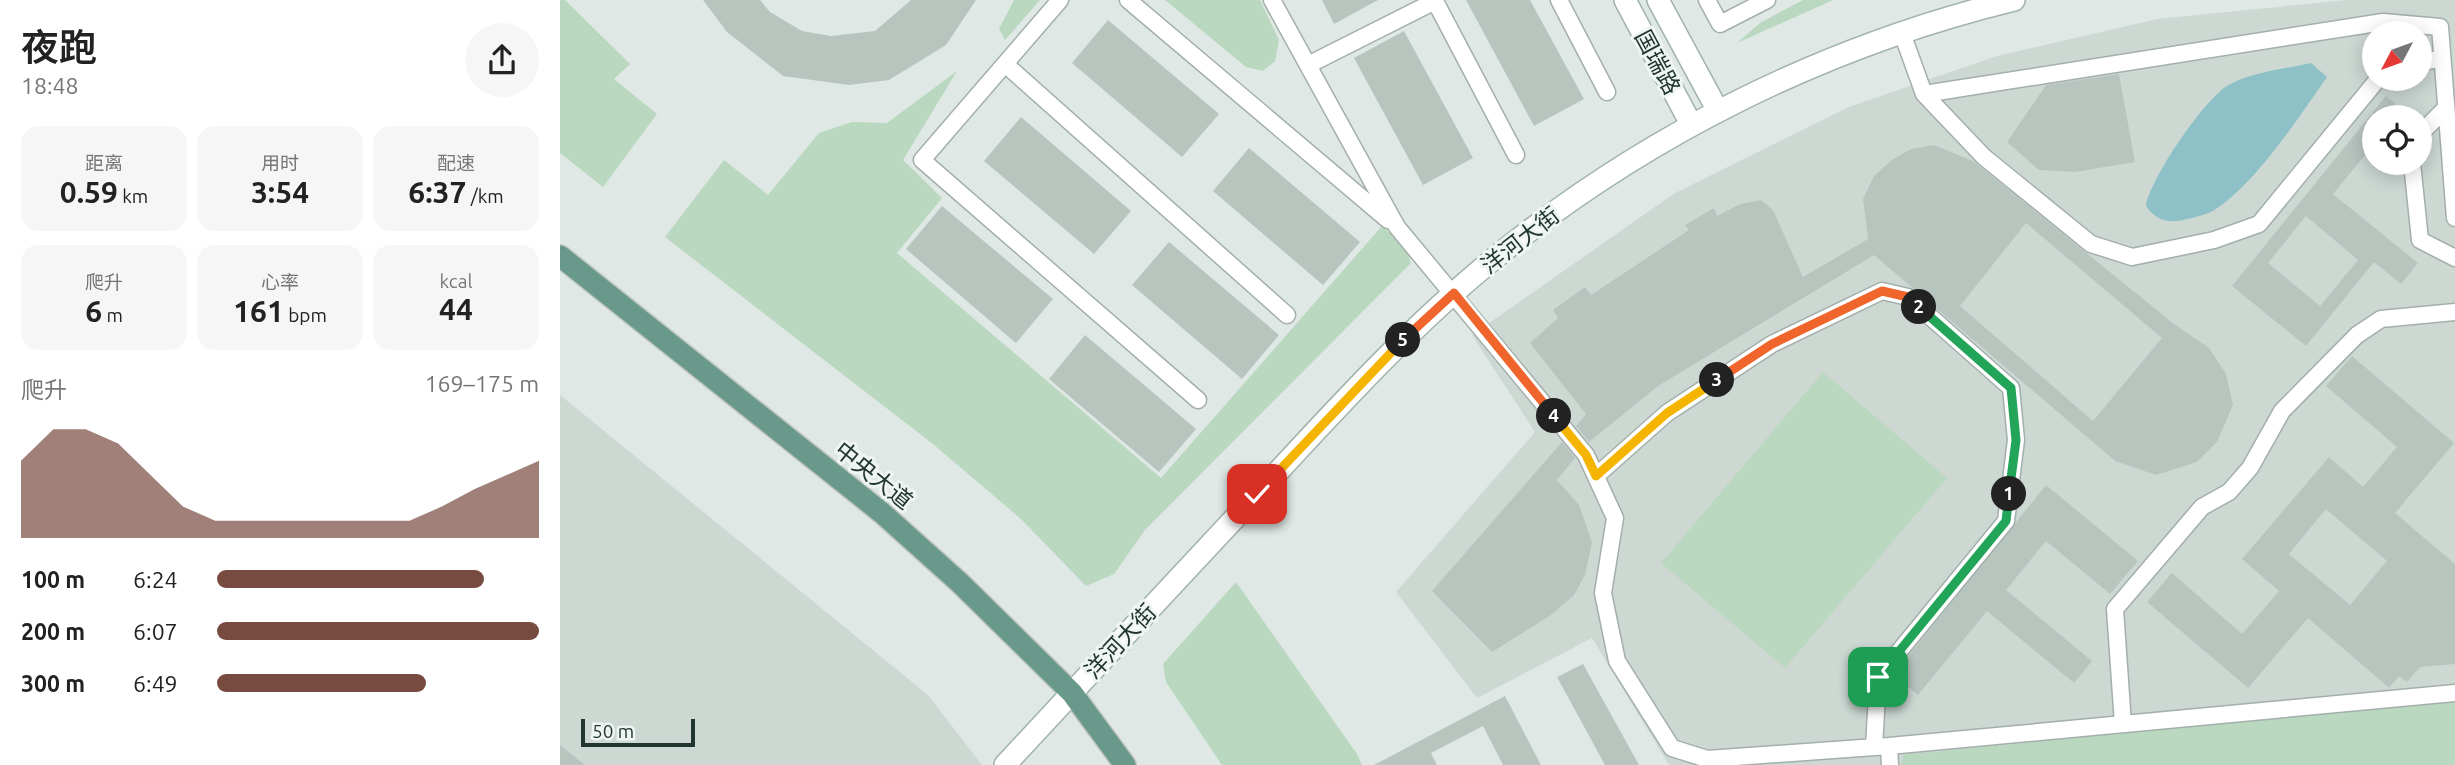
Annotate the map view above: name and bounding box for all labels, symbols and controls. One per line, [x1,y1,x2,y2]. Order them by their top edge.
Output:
north arrow [2362,21,2432,91]
map controls [2362,21,2432,175]
button: share [465,23,539,97]
text: 夜跑 [21,26,97,68]
street label: 国瑞路 [1631,26,1685,98]
text: 18:48 [21,73,79,98]
button: locate [2362,105,2432,175]
text: 距离 [85,152,123,174]
text: 用时 [261,152,299,174]
text: 配速 [437,152,475,174]
text: 0.59 [60,175,118,209]
text: 3:54 [251,175,309,209]
text: 6:37 [408,175,466,209]
text: km [118,185,148,207]
text: /km [466,185,504,207]
street label: 洋河大街 [1476,202,1564,278]
text: kcal [440,270,472,292]
text: 爬升 [85,271,123,293]
text: 心率 [261,271,299,293]
pin: 2 [1902,290,1936,324]
text: 44 [439,292,473,326]
text: 6 [85,294,102,328]
text: 161 [233,294,284,328]
text: 2 [1913,295,1924,317]
text: m [102,304,123,326]
text: bpm [284,304,327,326]
pin: 5 [1386,322,1420,358]
text: 5 [1397,328,1408,350]
pin: 3 [1700,362,1734,398]
text: 3 [1711,368,1722,390]
text: 169–175 m [425,371,539,396]
text: 爬升 [21,377,67,402]
pin: 4 [1536,398,1572,434]
text: 4 [1548,404,1559,426]
street label: 中央大道 [830,436,918,514]
pin [1227,464,1287,524]
icon: check [1238,475,1276,513]
pin: 1 [1992,476,2026,512]
text: 1 [2003,482,2014,504]
text: 100 m [21,567,85,592]
text: 6:24 [133,567,178,592]
street label: 洋河大街 [1079,599,1161,683]
text: 200 m [21,619,85,644]
text: 6:07 [133,619,178,644]
pin [1848,647,1908,707]
icon: arrive [1859,658,1897,696]
text: 300 m [21,671,85,696]
text: 6:49 [133,671,178,696]
scale bar [581,716,695,748]
text: 50 m [592,720,634,742]

